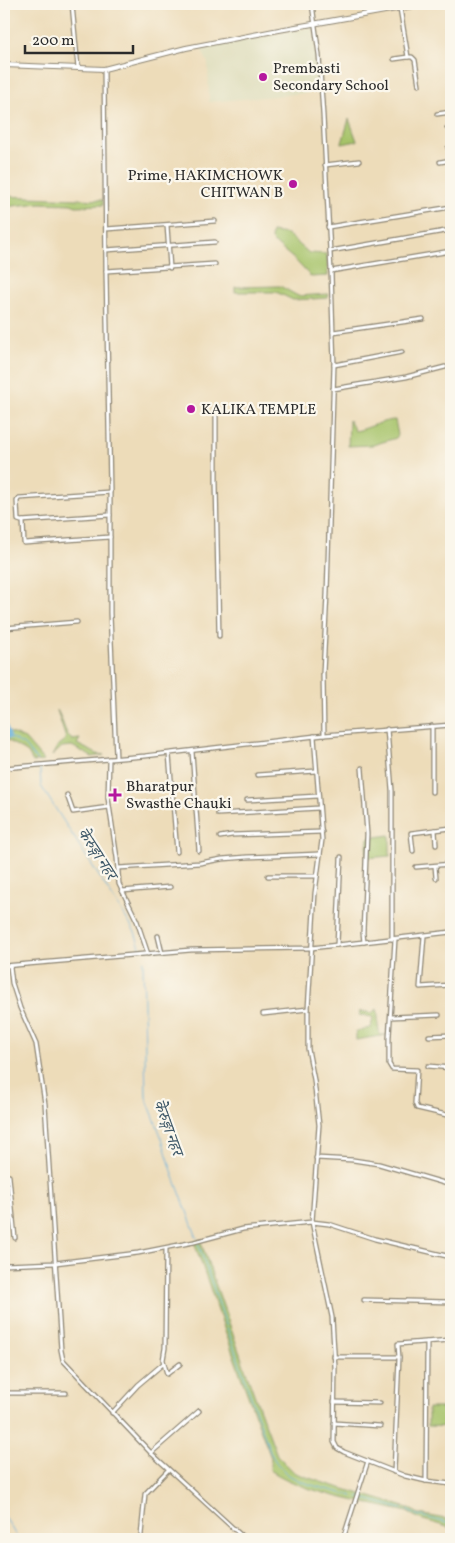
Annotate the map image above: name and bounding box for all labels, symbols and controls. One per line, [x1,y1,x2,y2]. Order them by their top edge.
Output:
scale bar [25,22,132,54]
text: 200 m [32,31,75,52]
place label: Prembasti Secondary School [273,59,389,97]
marker: Prembasti Secondary School [257,71,269,83]
place label: Prime, HAKIMCHOWK CHITWAN B [128,166,283,204]
marker: Prime, HAKIMCHOWK CHITWAN B [287,178,299,190]
place label: KALIKA TEMPLE [201,400,316,421]
marker: KALIKA TEMPLE [185,403,197,415]
place label: Bharatpur Swasthe Chauki [126,777,231,815]
marker: Bharatpur Swasthe Chauki [108,788,122,802]
water label: केरुङ्गा नहर [71,824,123,887]
water label: केेरुङ्गा नहर [147,1097,188,1161]

